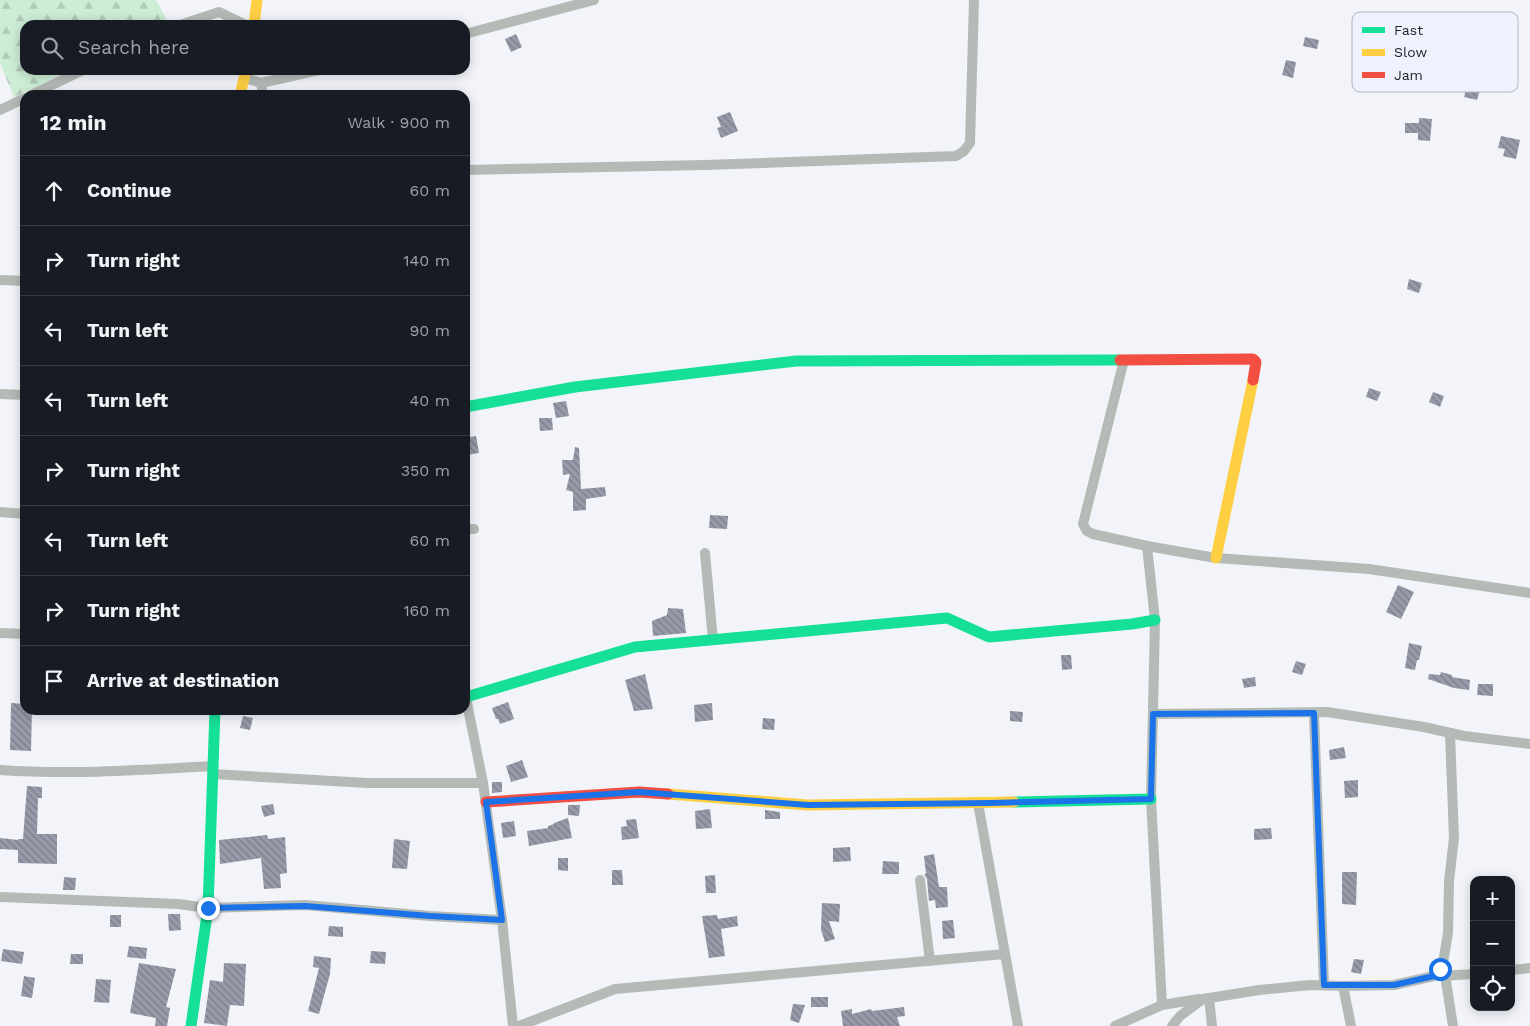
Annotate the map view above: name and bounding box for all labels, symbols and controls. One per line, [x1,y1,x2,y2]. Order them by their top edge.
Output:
legend [1352,12,1518,92]
search box [20,20,470,75]
text: Fast [1394,22,1423,38]
icon: search [38,34,66,62]
text: Search here [78,36,189,59]
text: Slow [1394,44,1427,60]
text: Jam [1394,67,1423,83]
text: 12 min [40,110,106,135]
text: Walk · 900 m [348,113,450,132]
icon: ahead [40,177,68,205]
text: Continue [87,179,171,202]
text: 60 m [410,181,450,200]
icon: right [40,247,68,275]
text: Turn right [87,249,180,272]
text: 140 m [403,251,450,270]
icon: left [40,317,68,345]
text: Turn left [87,319,168,342]
text: 90 m [409,321,450,340]
icon: left [40,387,68,415]
text: Turn left [87,389,168,412]
text: 40 m [410,391,450,410]
icon: right [40,457,68,485]
text: Turn right [87,459,180,482]
text: 350 m [401,461,450,480]
icon: left [40,527,68,555]
text: Turn left [87,529,168,552]
text: 60 m [410,531,450,550]
icon: right [40,597,68,625]
text: Turn right [87,599,180,622]
text: 160 m [403,601,450,620]
icon: arrive [40,667,68,695]
text: Arrive at destination [87,669,279,692]
map controls [1470,876,1515,1011]
button: + [1470,876,1515,921]
route end [197,897,220,920]
button: − [1470,921,1515,966]
route start [1429,958,1452,981]
button: locate [1470,966,1515,1011]

